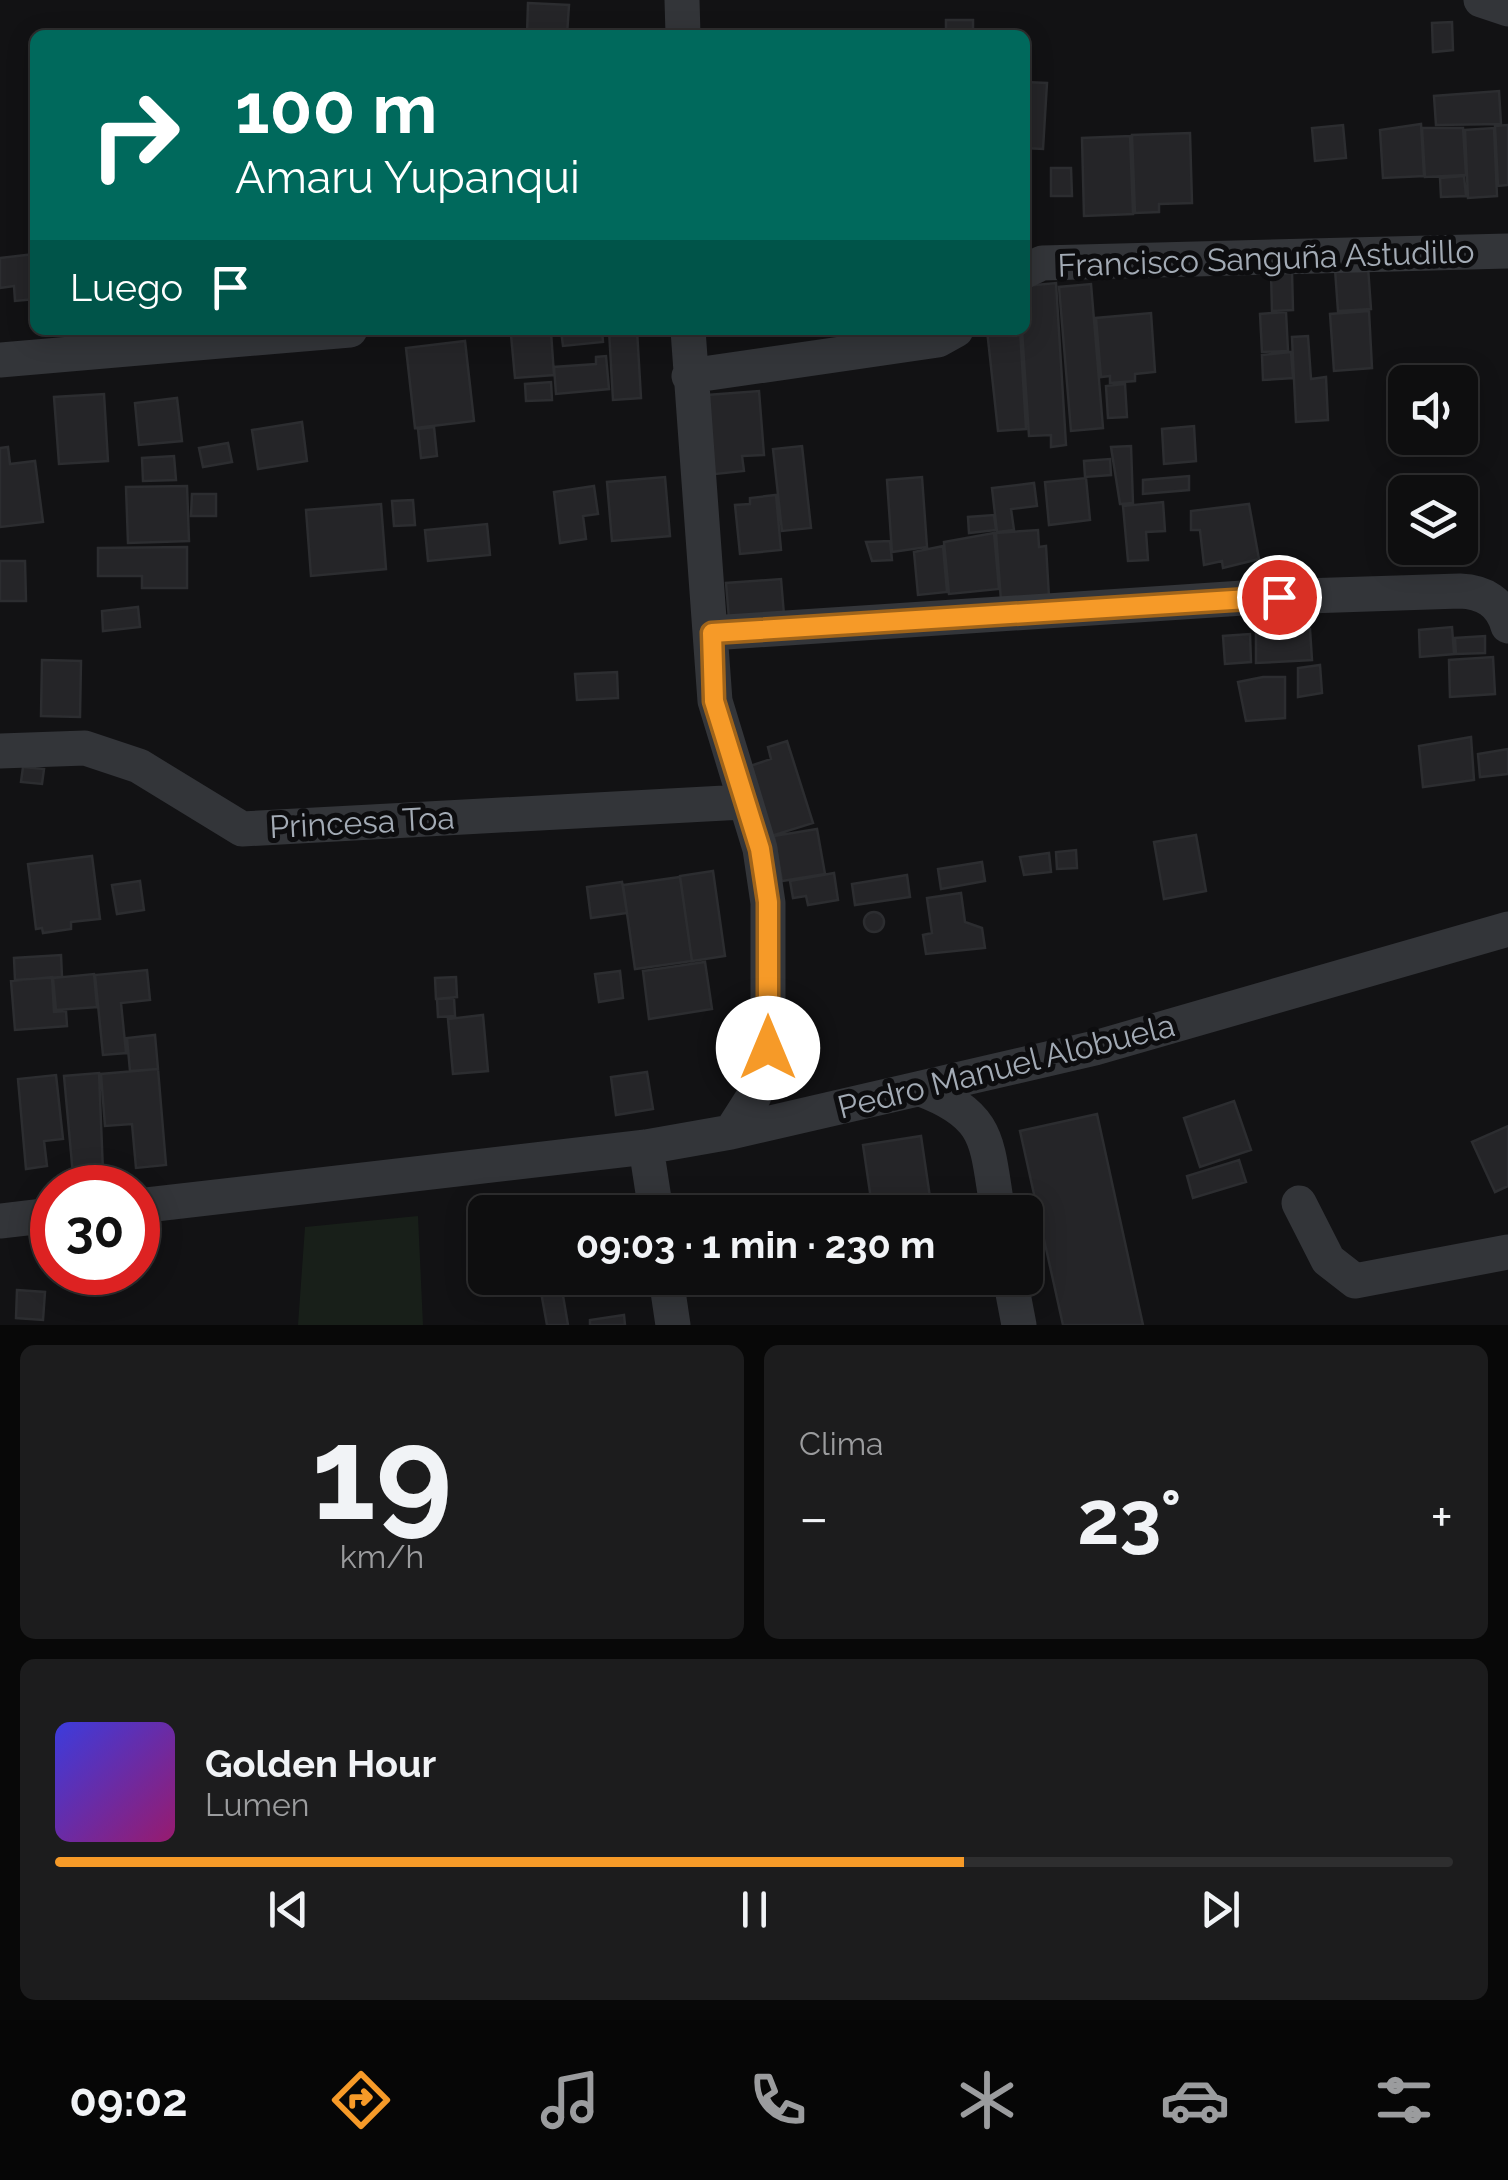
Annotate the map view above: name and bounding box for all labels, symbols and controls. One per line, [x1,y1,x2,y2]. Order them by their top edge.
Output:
text: 100 m [235,67,438,149]
icon: right [70,70,200,200]
text: Amaru Yupanqui [235,151,580,204]
street label: Francisco Sanguña Astudillo [1057,232,1475,284]
icon: arrive [203,260,258,315]
text: Luego [70,265,183,310]
map controls [1388,365,1478,565]
button: sound [1388,365,1478,455]
button: layers [1388,475,1478,565]
pin [1237,555,1322,640]
icon: arrive [1252,570,1307,625]
street label: Princesa Toa [268,799,456,845]
position arrow [716,996,820,1100]
street label: Pedro Manuel Alobuela [834,1006,1178,1126]
speed limit sign: 30 [30,1165,160,1295]
text: 09:03 · 1 min · 230 m [576,1222,935,1267]
text: 19 [312,1397,452,1549]
text: Clima [799,1425,883,1462]
text: 23° [1077,1473,1182,1562]
text: − [799,1485,829,1550]
text: + [1430,1485,1453,1550]
text: km/h [340,1538,424,1575]
text: Golden Hour [205,1741,436,1786]
text: Lumen [205,1786,309,1823]
icon: previous [261,1882,316,1937]
icon: pause [727,1882,782,1937]
icon: next [1193,1882,1248,1937]
icon: directions [326,2065,396,2135]
icon: music [535,2065,605,2135]
icon: phone [743,2065,813,2135]
icon: climate [952,2065,1022,2135]
icon: car [1160,2065,1230,2135]
icon: filters [1369,2065,1439,2135]
text: 09:02 [69,2074,188,2127]

